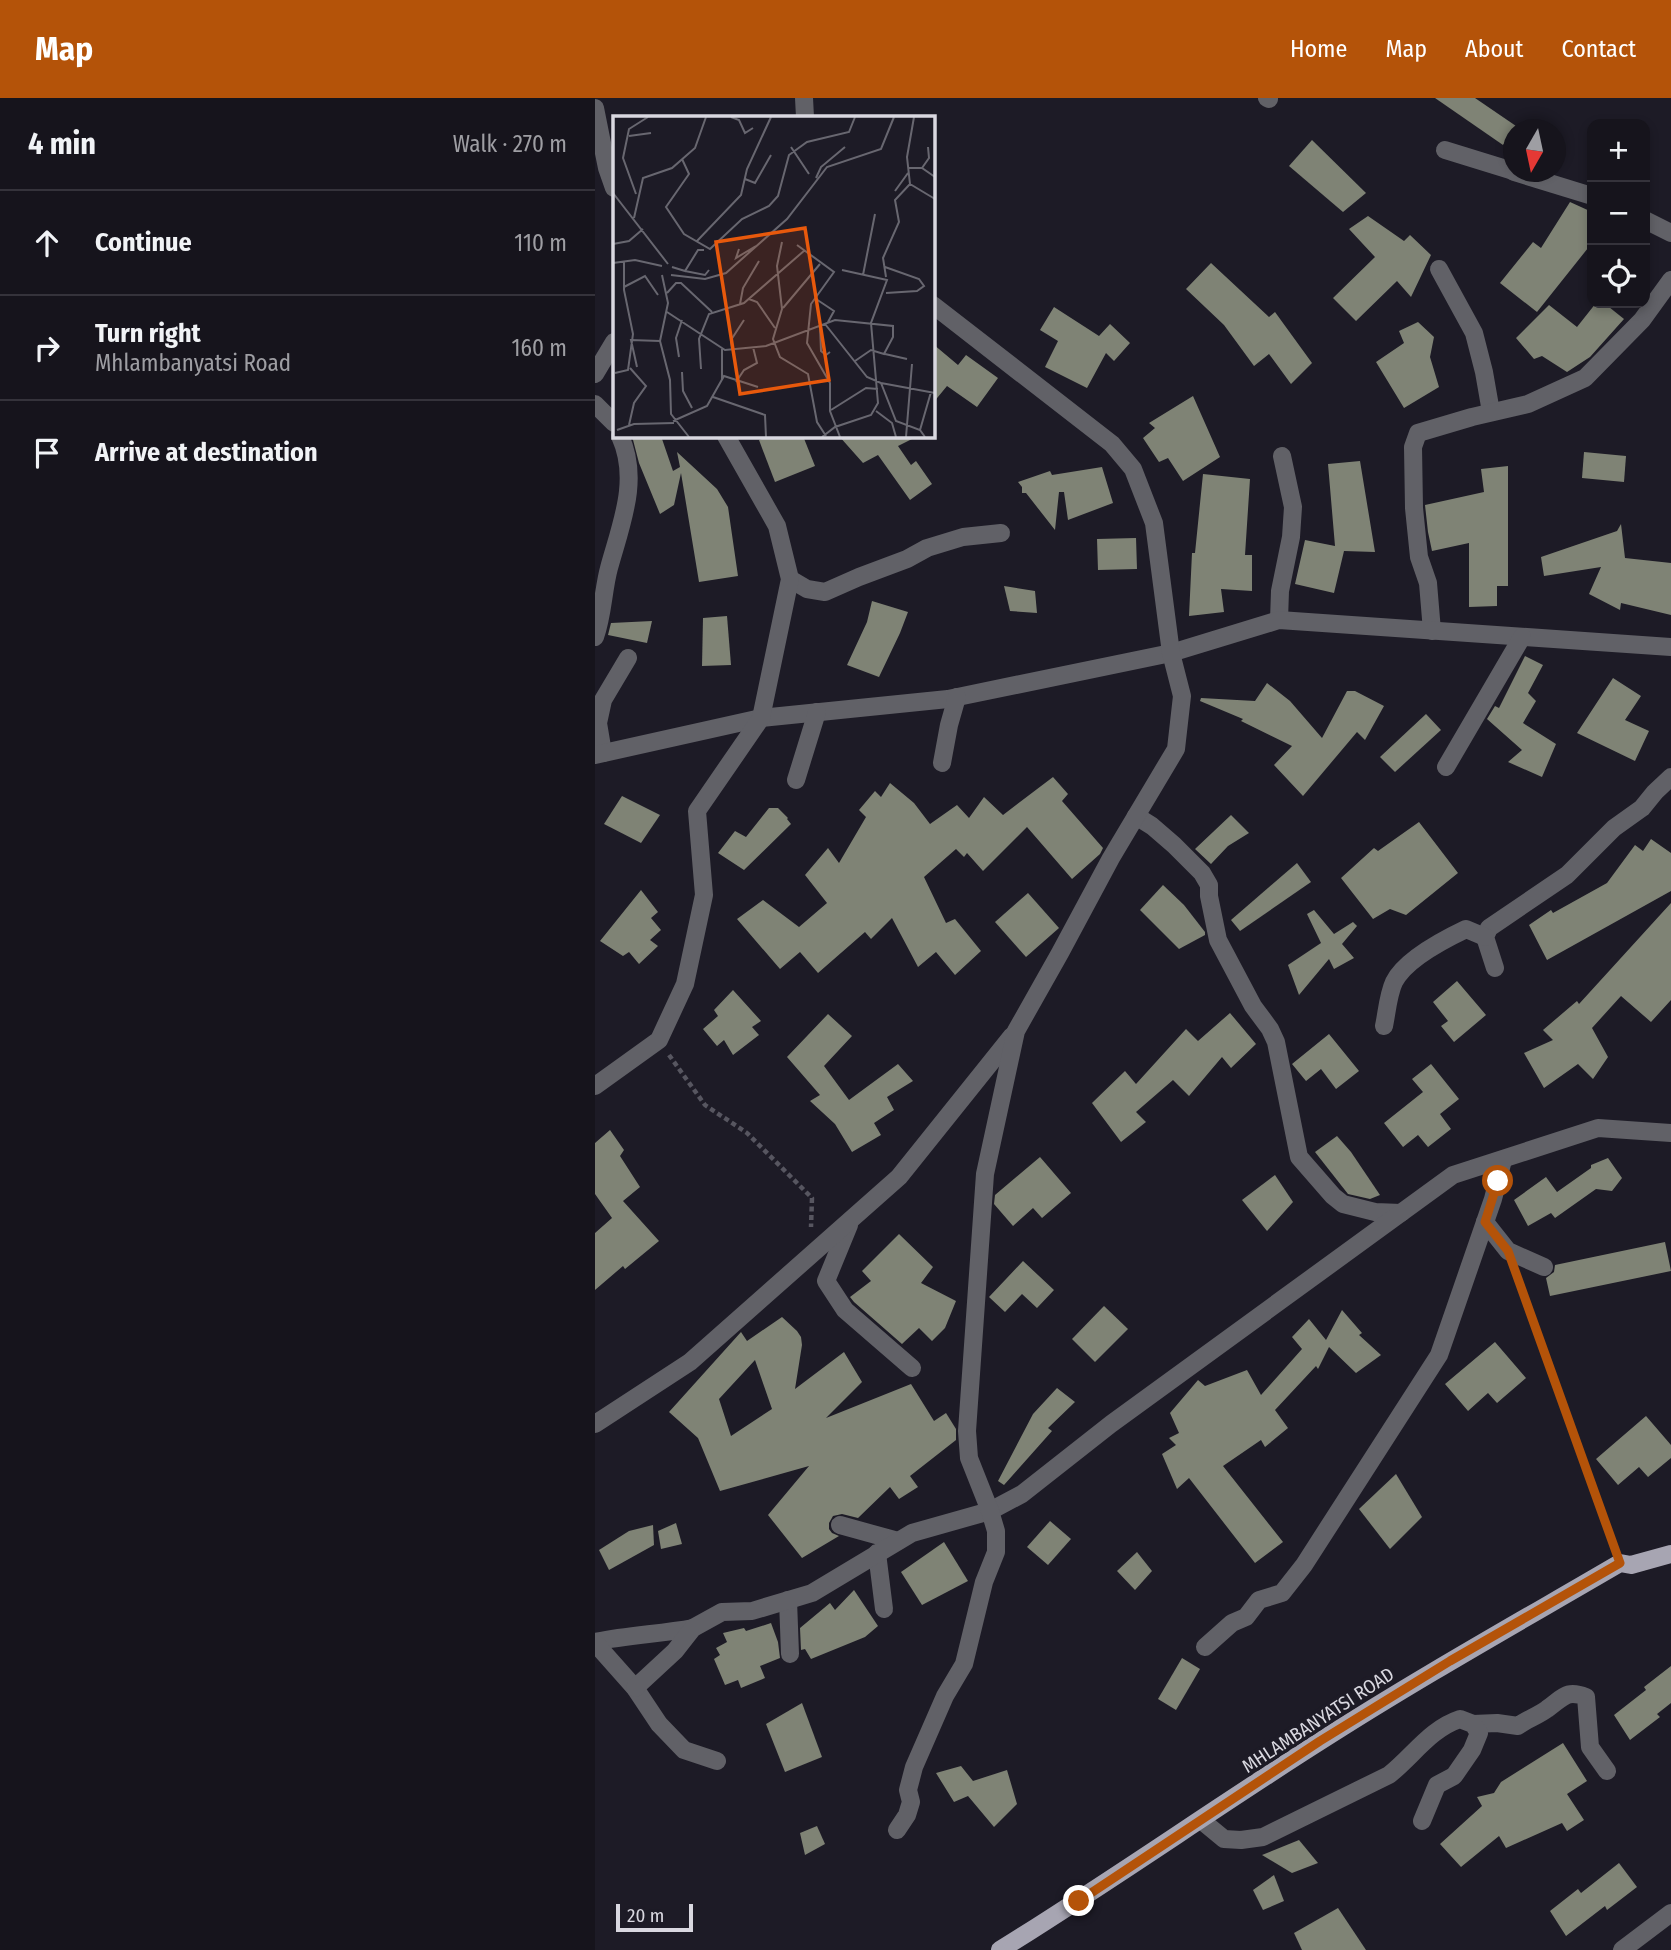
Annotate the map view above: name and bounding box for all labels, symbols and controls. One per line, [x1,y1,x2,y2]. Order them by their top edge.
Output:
text: Map [35,29,93,69]
text: Home [1290,35,1347,63]
text: Map [1385,35,1427,63]
text: About [1465,35,1523,63]
text: Contact [1561,35,1636,63]
inset map [613,116,935,438]
north arrow [1503,119,1566,182]
map controls [1587,119,1650,308]
button: + [1587,119,1650,182]
text: 4 min [28,126,96,162]
text: Walk · 270 m [453,130,567,158]
button: − [1587,182,1650,245]
icon: ahead [28,224,66,262]
text: Continue [95,227,192,258]
text: 110 m [514,229,567,257]
button: locate [1587,245,1650,308]
text: Turn right [95,318,201,349]
icon: right [28,329,66,367]
text: 160 m [512,334,567,362]
text: Mhlambanyatsi Road [95,349,291,377]
icon: arrive [28,434,66,472]
text: Arrive at destination [95,437,318,468]
route start [1482,1165,1513,1196]
street label: MHLAMBANYATSI ROAD [1238,1662,1398,1778]
route end [1063,1885,1094,1916]
scale bar [616,1901,693,1933]
text: 20 m [627,1904,664,1927]

